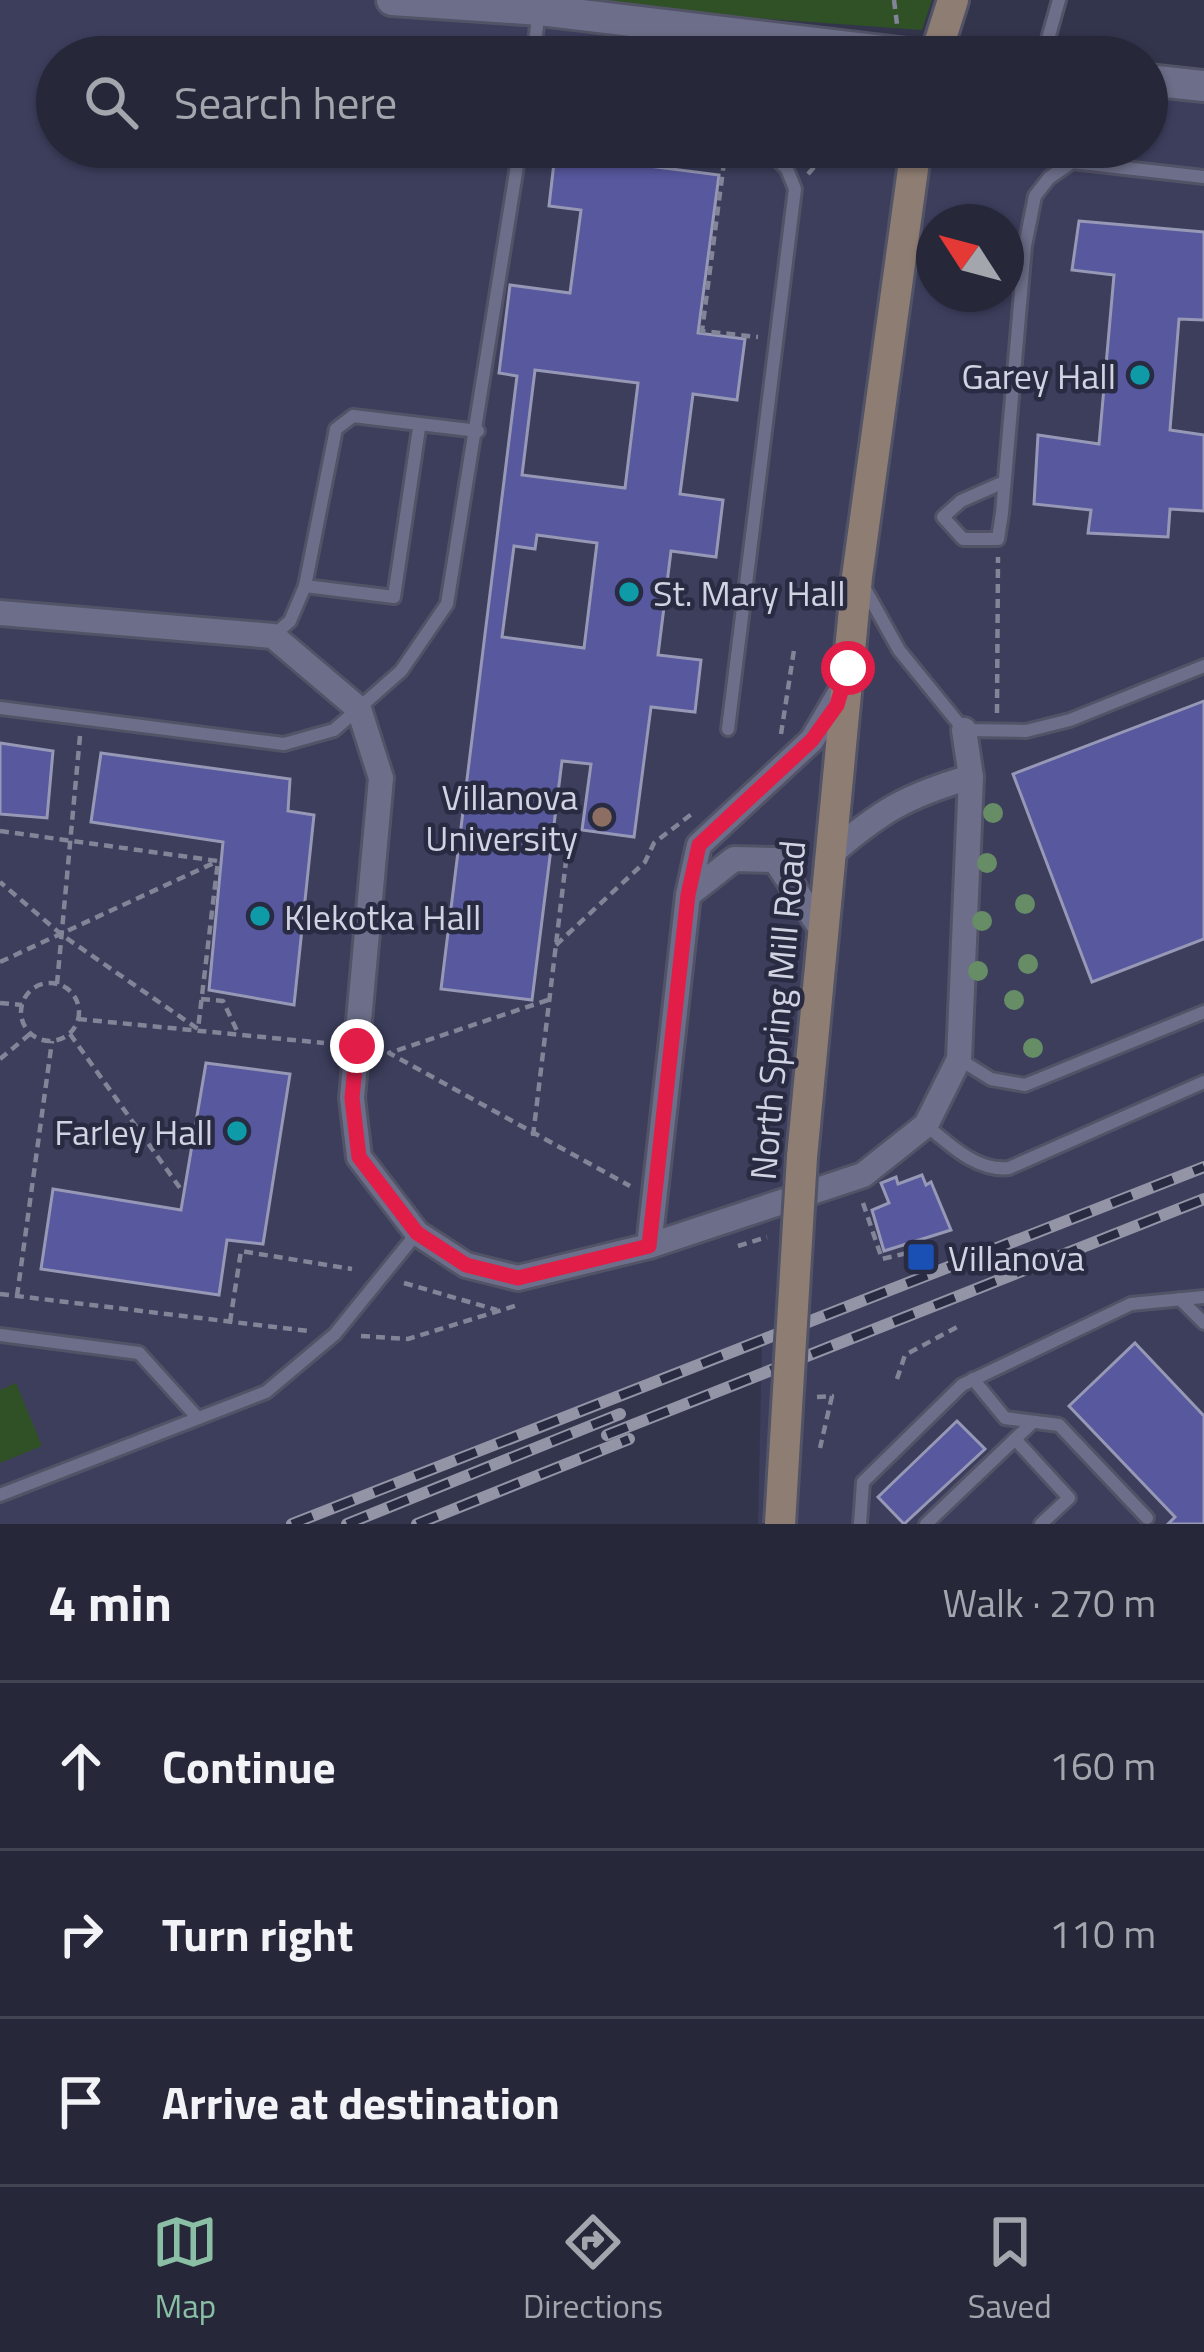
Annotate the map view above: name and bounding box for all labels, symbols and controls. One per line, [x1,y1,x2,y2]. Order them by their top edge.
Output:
search box [36,36,1168,168]
text: Search here [174,68,397,136]
icon: search [78,69,144,135]
north arrow [916,204,1024,312]
place label: Garey Hall [962,348,1116,403]
marker: Garey Hall [1127,362,1153,388]
place label: St. Mary Hall [653,565,846,620]
marker: St. Mary Hall [616,579,642,605]
route start [821,641,875,695]
place label: Villanova University [425,769,578,865]
marker: Villanova University [589,804,615,830]
street label: North Spring Mill Road [735,838,819,1182]
place label: Klekotka Hall [284,889,481,944]
marker: Klekotka Hall [247,903,273,929]
route end [330,1019,384,1073]
place label: Farley Hall [54,1104,213,1159]
marker: Farley Hall [224,1118,250,1144]
place label: Villanova [948,1230,1085,1285]
marker: Villanova [905,1241,937,1273]
text: 4 min [48,1563,172,1641]
text: Walk · 270 m [942,1573,1156,1632]
text: Continue [162,1732,336,1800]
icon: ahead [48,1733,114,1799]
text: 160 m [1049,1736,1156,1795]
text: Turn right [162,1900,353,1968]
icon: right [48,1901,114,1967]
text: 110 m [1049,1904,1156,1963]
text: Arrive at destination [162,2068,560,2136]
icon: arrive [48,2069,114,2135]
tab: Map [152,2209,218,2331]
tab: Directions [523,2209,663,2331]
tab: Saved [968,2209,1052,2331]

